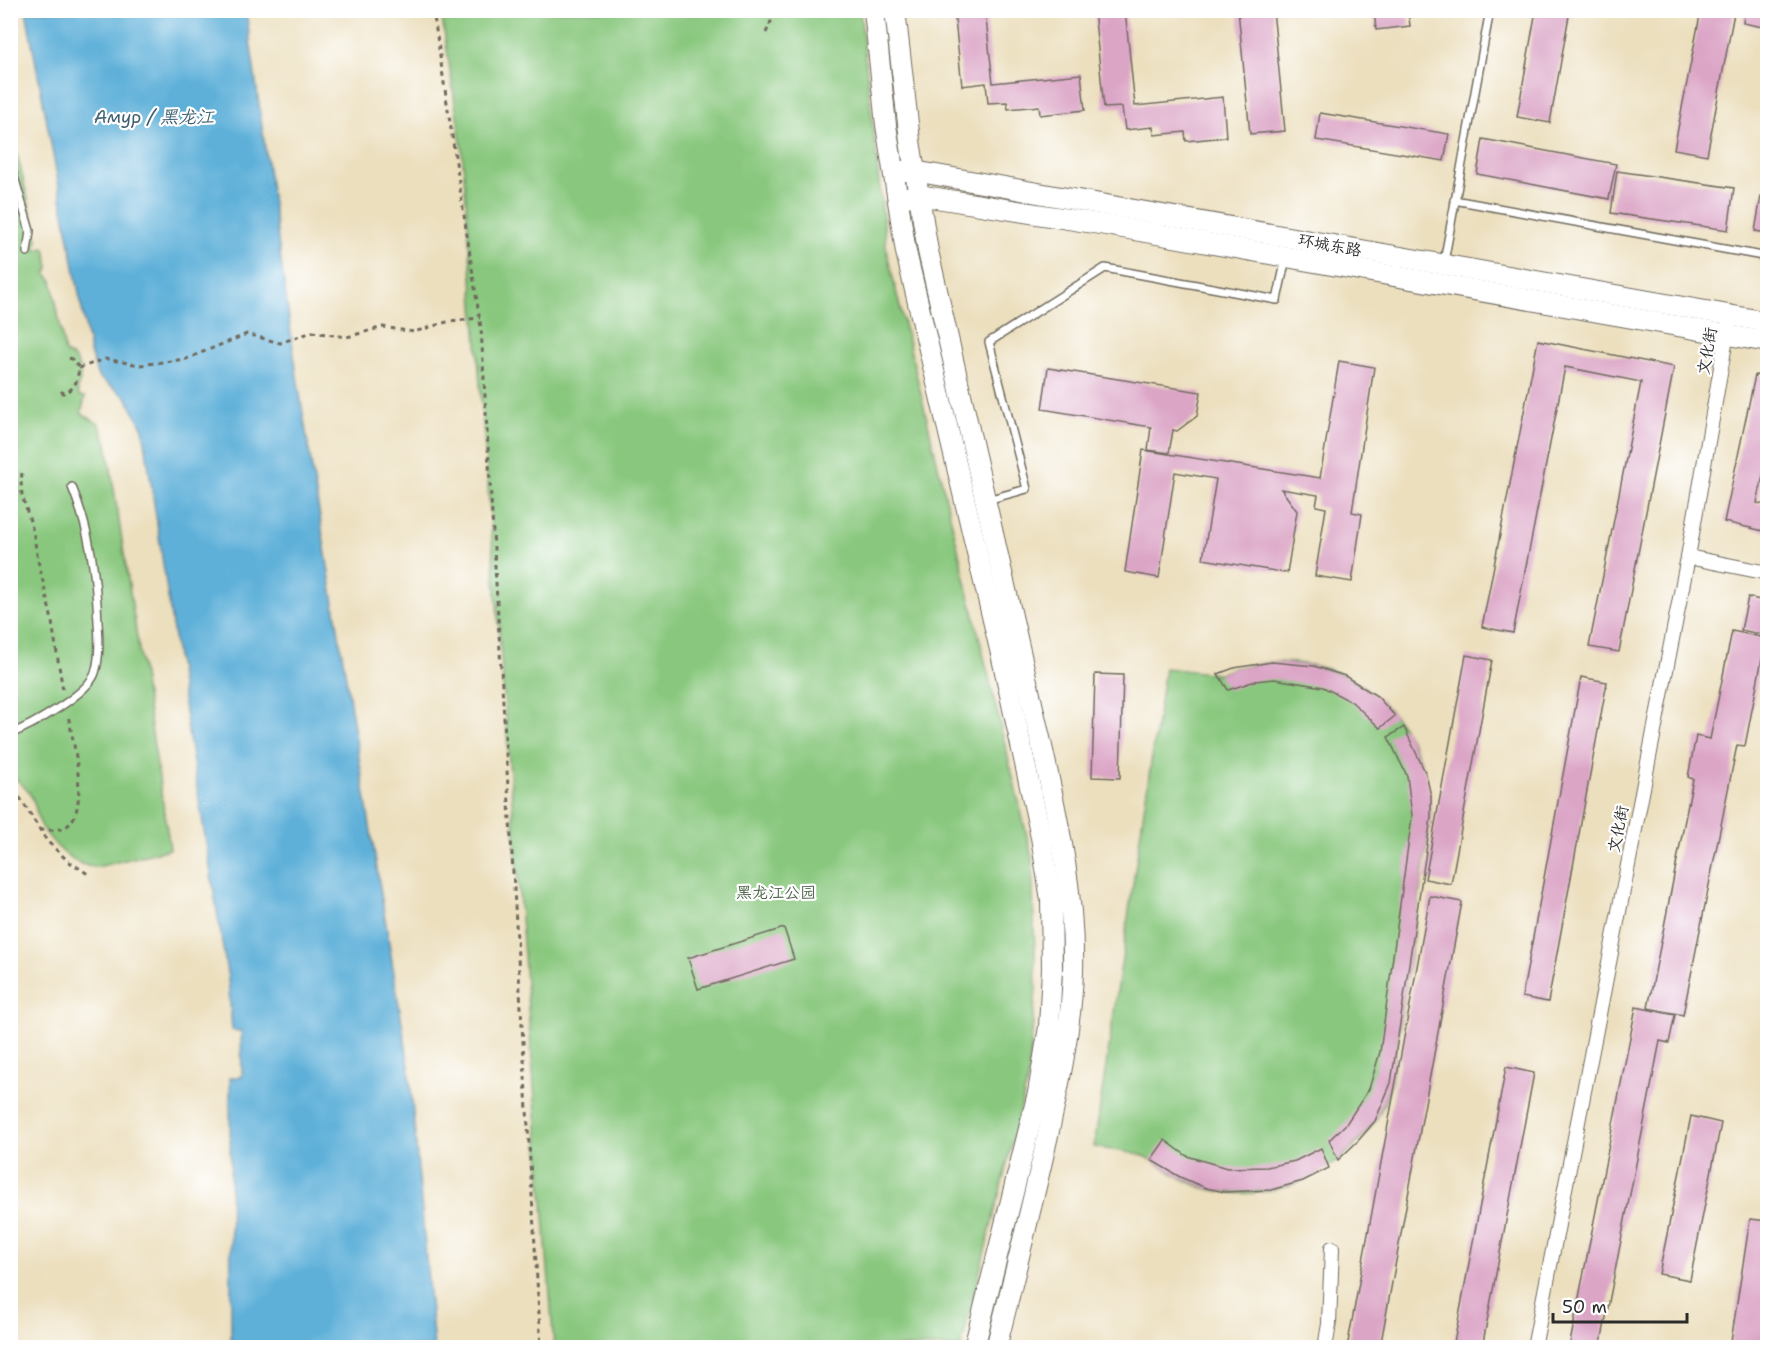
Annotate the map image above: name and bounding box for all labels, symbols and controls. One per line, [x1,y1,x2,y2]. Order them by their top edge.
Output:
water label: Амур / 黑龙江 [94,105,215,129]
street label: 环城东路 [1297,229,1363,261]
street label: 文化街 [1692,326,1722,376]
street label: 文化街 [1603,803,1633,855]
park label: 黑龙江公园 [736,882,816,903]
scale bar [1553,1286,1686,1324]
text: 50 m [1562,1295,1607,1319]

